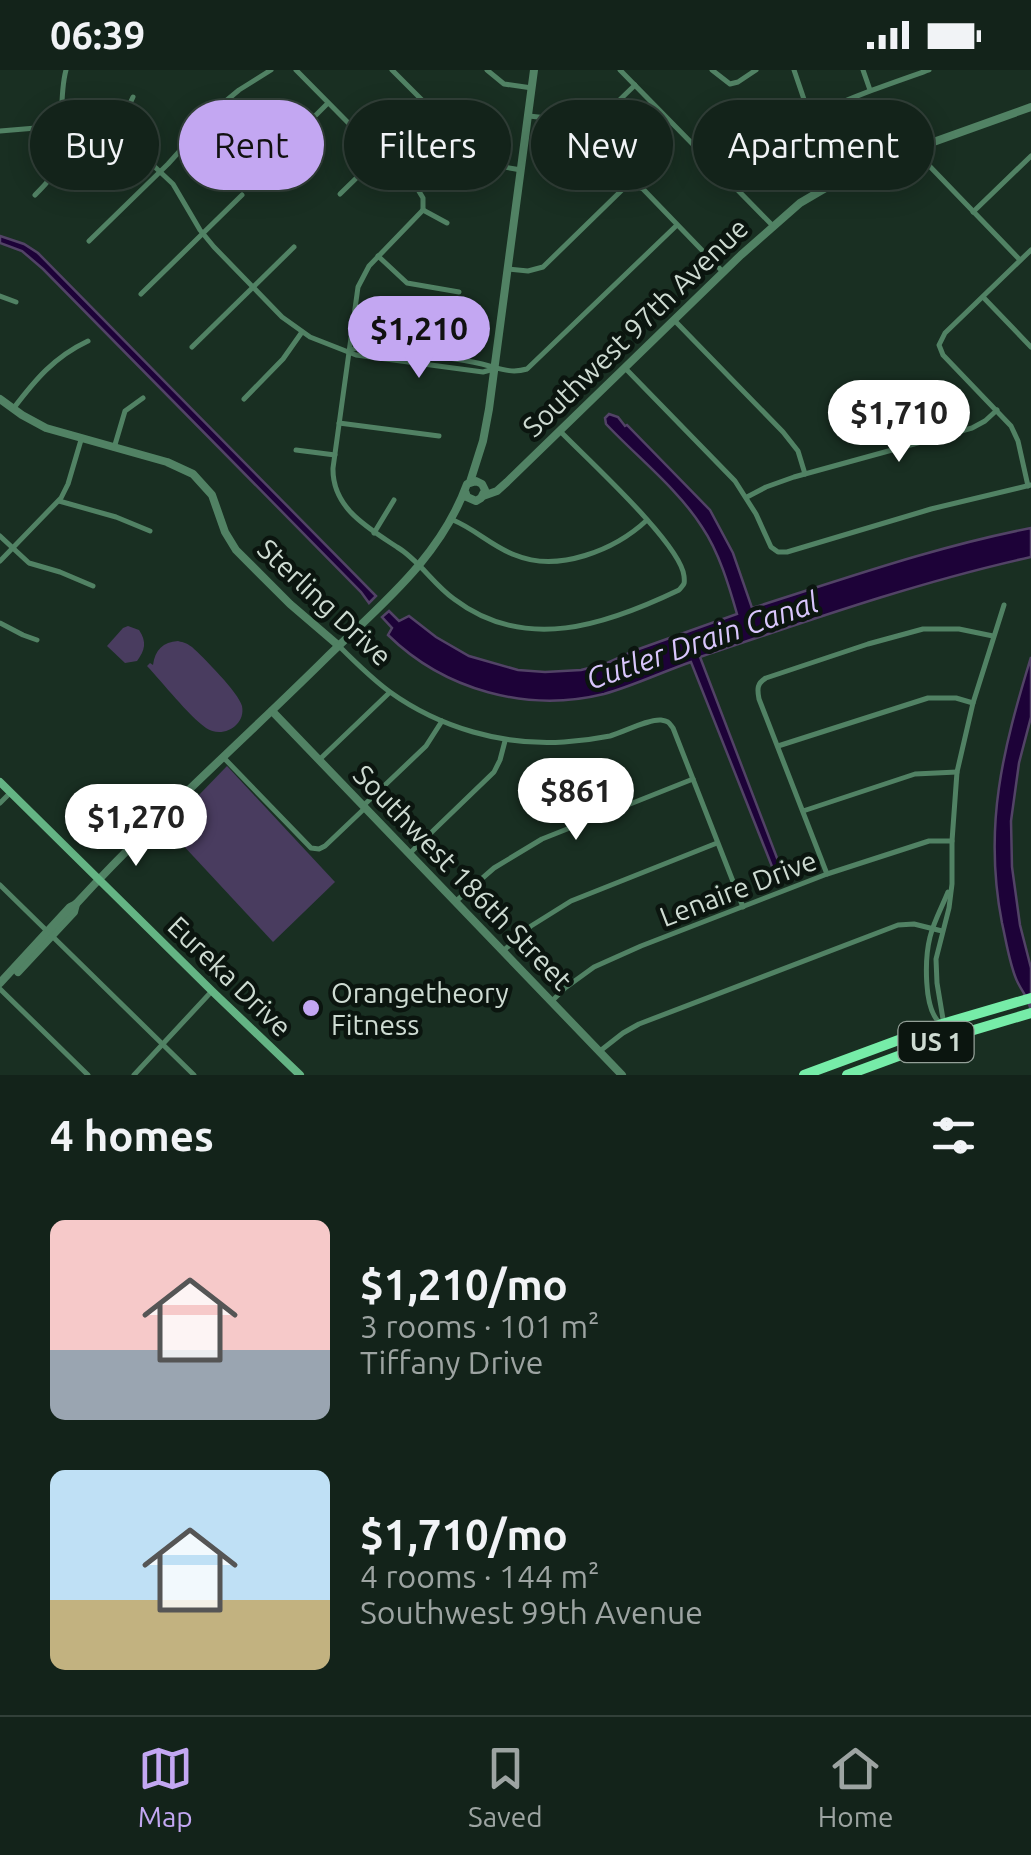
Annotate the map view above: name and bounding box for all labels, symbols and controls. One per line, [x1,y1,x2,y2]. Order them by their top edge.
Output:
text: 06:39 [50,14,145,56]
chip: Buy [30,100,159,190]
chip: Rent [179,100,324,190]
chip: Filters [344,100,511,190]
chip: New [531,100,673,190]
chip: Apartment [693,100,934,190]
street label: Southwest 97th Avenue [516,212,754,442]
pin: $1,210 [338,296,500,381]
text: $1,210 [370,310,468,346]
pin: $1,710 [818,380,980,465]
text: $1,710 [850,394,948,430]
street label: Sterling Drive [252,533,398,671]
water label: Cutler Drain Canal [581,584,823,696]
street label: Southwest 186th Street [348,758,578,996]
pin: $861 [517,758,635,843]
text: $861 [540,772,612,808]
pin: $1,270 [55,784,217,869]
text: $1,270 [87,798,185,834]
street label: Lenaire Drive [655,844,821,932]
street label: Eureka Drive [162,910,298,1042]
place label: Orangetheory Fitness [331,977,509,1040]
marker: Orangetheory Fitness [300,997,322,1019]
road number: US 1 [898,1022,974,1062]
icon: filters [926,1108,981,1163]
text: 4 homes [50,1112,214,1159]
icon: home [130,1260,250,1380]
text: $1,210/mo [360,1261,568,1308]
text: 3 rooms · 101 m² [360,1308,600,1344]
text: Tiffany Drive [360,1344,544,1380]
icon: home [130,1510,250,1630]
text: $1,710/mo [360,1511,568,1558]
text: 4 rooms · 144 m² [360,1558,600,1594]
text: Southwest 99th Avenue [360,1594,703,1630]
tab: Map [138,1741,193,1832]
tab: Saved [468,1741,543,1832]
tab: Home [818,1741,893,1832]

